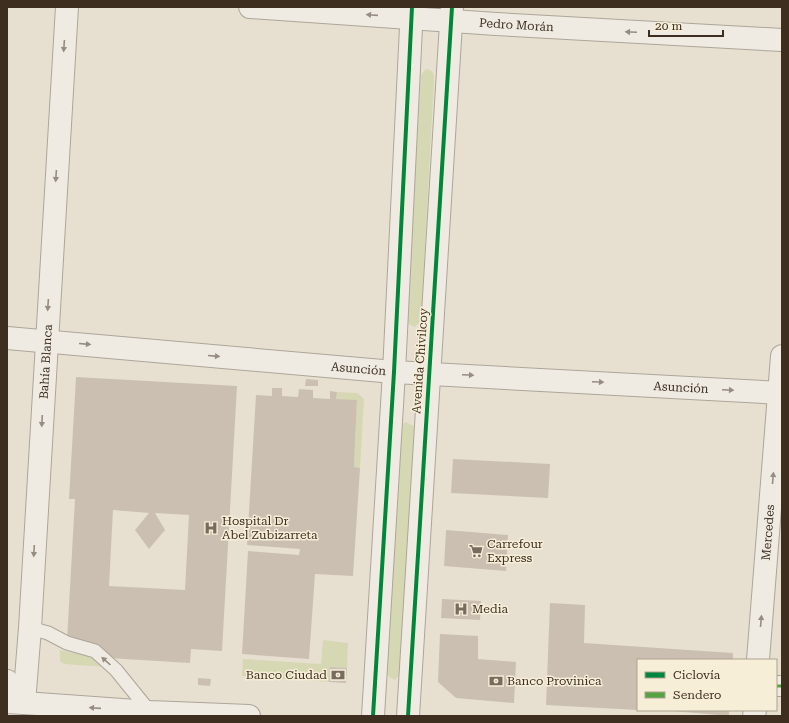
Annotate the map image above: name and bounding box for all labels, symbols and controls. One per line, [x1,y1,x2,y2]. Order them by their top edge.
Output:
one-way arrow [365,12,378,18]
scale bar [649,12,723,38]
street label: Pedro Morán [479,16,554,34]
text: 20 m [655,19,682,33]
one-way arrow [625,28,637,35]
one-way arrow [61,40,68,52]
one-way arrow [53,170,60,182]
one-way arrow [45,299,52,311]
street label: Avenida Chivilcoy [409,307,431,414]
street label: Bahía Blanca [37,323,55,400]
one-way arrow [79,340,91,347]
one-way arrow [208,353,220,359]
street label: Asunción [331,360,387,378]
one-way arrow [462,372,475,378]
one-way arrow [592,379,604,386]
street label: Asunción [653,379,709,396]
one-way arrow [722,386,734,393]
one-way arrow [38,415,45,427]
one-way arrow [770,472,776,484]
street label: Mercedes [759,504,777,561]
place label: Hospital Dr Abel Zubizarreta [222,514,318,542]
hospital icon: Hospital Dr Abel Zubizarreta [203,520,219,536]
place label: Carrefour Express [487,537,543,565]
supermarket icon: Carrefour Express [468,543,484,559]
one-way arrow [31,545,38,557]
hospital icon: Media [453,601,469,617]
place label: Media [472,602,508,616]
one-way arrow [758,615,765,627]
one-way arrow [101,656,111,666]
legend [637,659,777,711]
bank icon: Banco Ciudad [330,667,346,683]
place label: Banco Ciudad [246,668,327,682]
text: Ciclovía [673,668,721,682]
bank icon: Banco Provinica [488,673,504,689]
place label: Banco Provinica [507,674,602,688]
text: Sendero [673,688,721,702]
one-way arrow [89,704,101,711]

